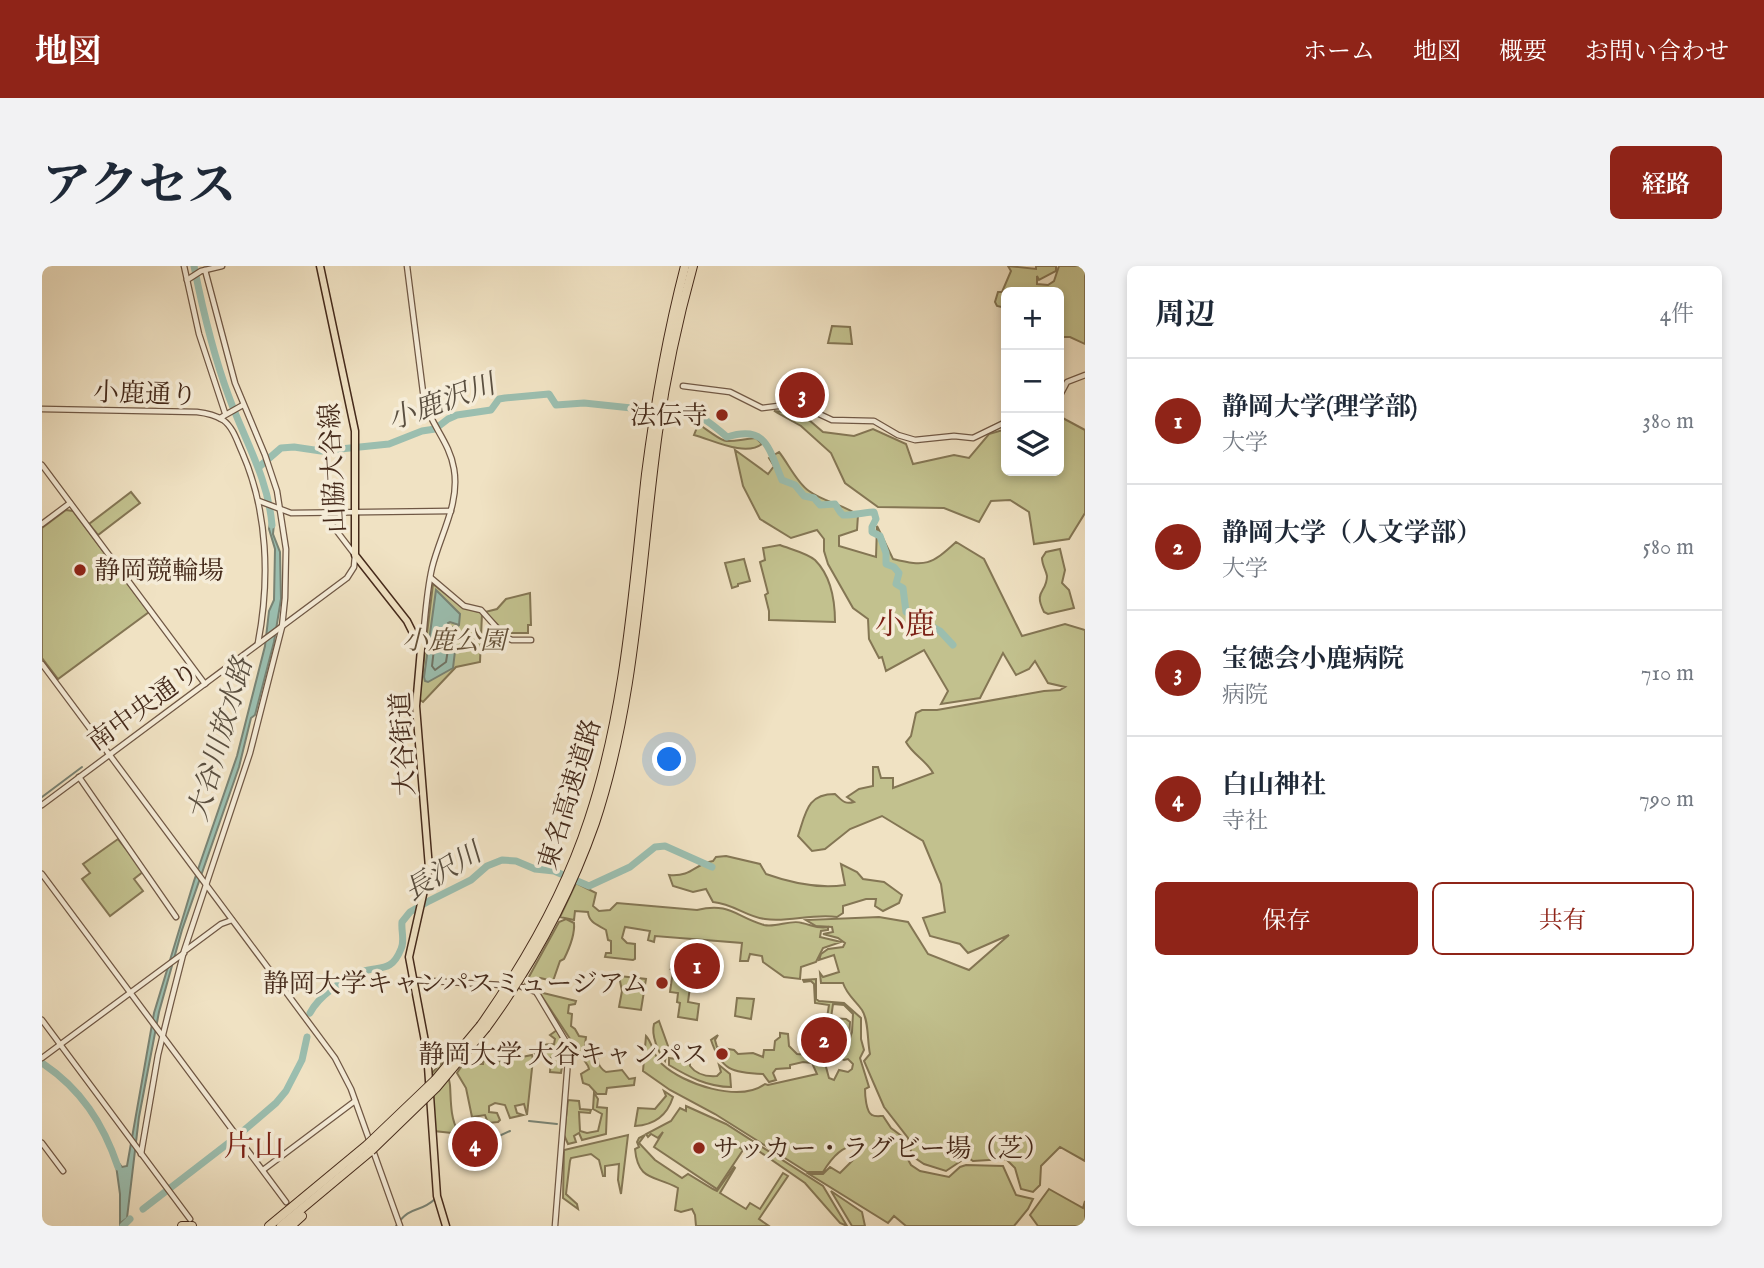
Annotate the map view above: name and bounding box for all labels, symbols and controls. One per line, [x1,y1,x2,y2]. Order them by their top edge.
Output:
text: 地図 [35,32,101,74]
text: ホーム [1303,37,1375,68]
text: 地図 [1413,37,1461,68]
text: 概要 [1499,37,1547,68]
text: お問い合わせ [1585,37,1729,68]
button: 経路 [1610,146,1722,219]
text: アクセス [42,157,237,219]
map controls [1001,287,1064,476]
button: + [1001,287,1064,350]
text: 周辺 [1155,297,1215,335]
text: 4件 [1660,300,1694,329]
button: − [1001,350,1064,413]
water label: 小鹿沢川 [383,367,503,439]
pin: 3 [779,369,825,421]
street label: 小鹿通り [92,376,197,413]
text: 静岡大学(理学部) [1222,391,1417,424]
place label: 法伝寺 [630,400,708,433]
street label: 山脇大谷線 [314,402,353,534]
marker: 法伝寺 [714,407,730,423]
text: 1 [1174,407,1182,436]
text: 380 m [1642,407,1694,436]
button: layers [1001,413,1064,476]
text: 大学 [1222,429,1268,458]
text: 静岡大学（人文学部） [1222,517,1482,550]
text: 2 [1173,533,1183,562]
text: 580 m [1643,533,1694,562]
place label: 静岡競輪場 [94,555,224,588]
text: 大学 [1222,555,1268,584]
marker: 静岡競輪場 [72,562,88,578]
district label: 小鹿 [875,607,935,645]
park label: 小鹿公園 [402,625,510,658]
text: 宝徳会小鹿病院 [1222,643,1404,676]
water label: 大谷川放水路 [181,652,262,825]
street label: 南中央通り [82,656,206,759]
text: 3 [1174,659,1182,688]
text: 710 m [1641,659,1694,688]
text: 病院 [1222,681,1268,710]
street label: 大谷街道 [384,691,423,797]
street label: 東名高速道路 [532,715,609,874]
your location [652,742,686,776]
text: 白山神社 [1222,769,1326,802]
text: 4 [1172,785,1184,814]
text: 790 m [1639,785,1694,814]
text: 寺社 [1222,807,1268,836]
water label: 長沢川 [398,835,491,910]
button: 保存 [1155,882,1418,955]
button: 共有 [1432,882,1694,955]
pin: 1 [674,940,720,992]
place label: 静岡大学キャンパスミュージアム [263,968,648,1001]
marker: 静岡大学キャンパスミュージアム [654,975,670,991]
pin: 2 [801,1014,847,1066]
place label: 静岡大学 大谷キャンパス [418,1039,708,1072]
marker: 静岡大学 大谷キャンパス [714,1046,730,1062]
pin: 4 [452,1118,498,1170]
district label: 片山 [224,1129,284,1167]
place label: サッカー・ラグビー場（芝） [713,1133,1049,1166]
marker: サッカー・ラグビー場（芝） [691,1140,707,1156]

